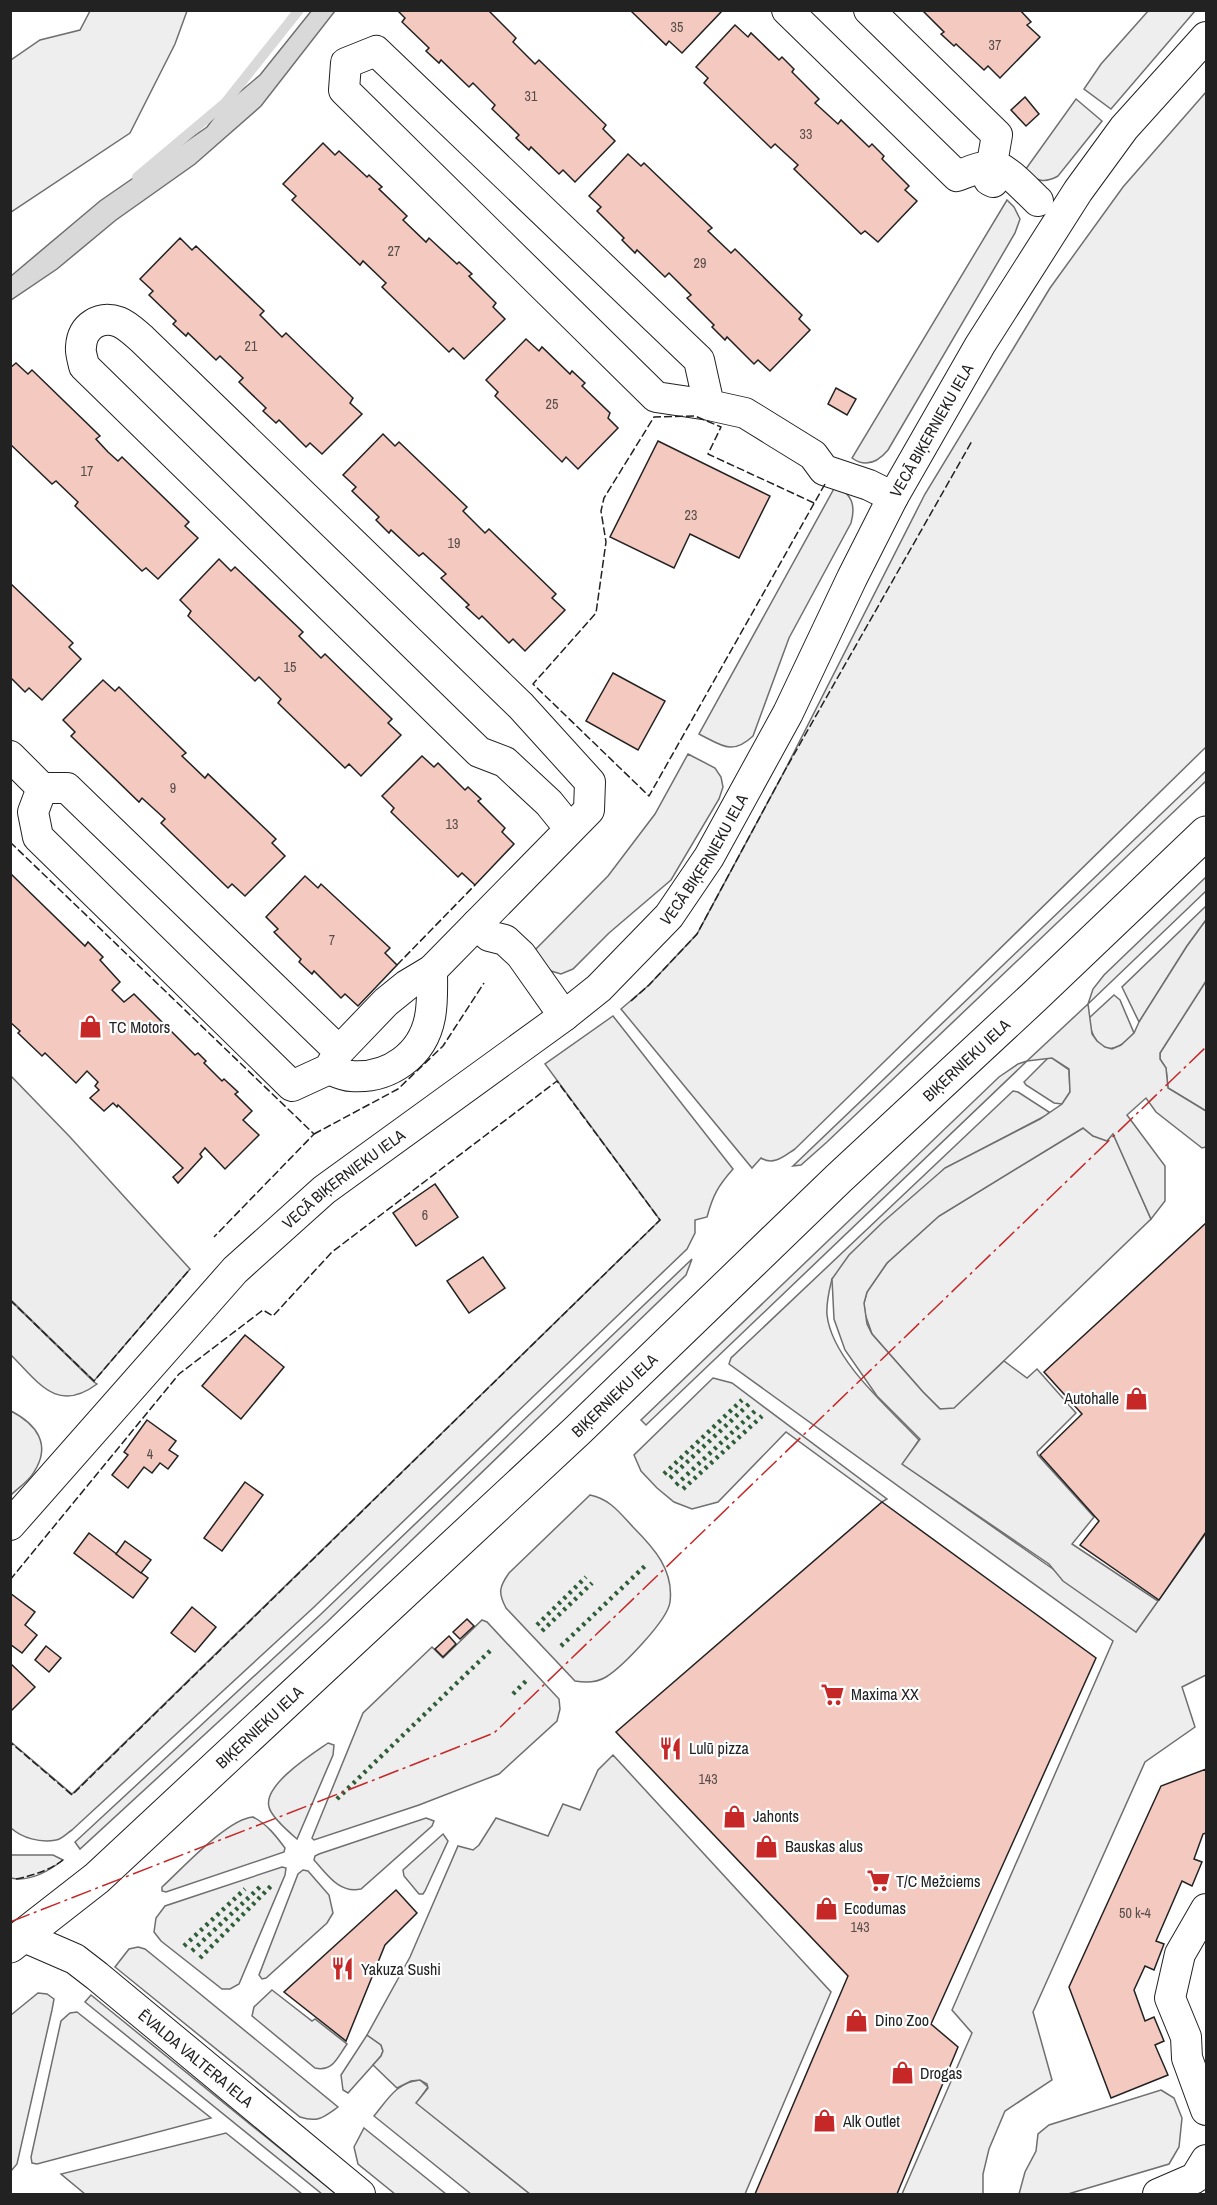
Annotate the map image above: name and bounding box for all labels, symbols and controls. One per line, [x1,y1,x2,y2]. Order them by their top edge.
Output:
house number: 35 [671,18,683,36]
house number: 37 [989,36,1001,54]
house number: 31 [525,87,538,105]
house number: 33 [800,125,812,143]
house number: 27 [388,242,400,260]
house number: 29 [694,254,706,272]
house number: 21 [245,337,258,355]
street label: VECĀ BIĶERNIEKU IELA [884,359,978,501]
house number: 25 [546,395,558,413]
house number: 17 [81,462,93,480]
house number: 23 [685,506,697,524]
house number: 19 [448,534,460,552]
house number: 15 [284,658,296,676]
house number: 9 [170,779,176,797]
street label: VECĀ BIĶERNIEKU IELA [655,790,753,930]
house number: 13 [446,815,458,833]
house number: 7 [329,931,335,949]
shop icon: TC Motors [78,1014,104,1040]
street label: BIĶERNIEKU IELA [918,1014,1015,1106]
place label: TC Motors [109,1016,170,1038]
street label: VECĀ BIĶERNIEKU IELA [277,1124,410,1234]
house number: 6 [422,1206,428,1224]
street label: BIĶERNIEKU IELA [566,1348,662,1442]
shop icon: Autohalle [1124,1385,1150,1411]
place label: Autohalle [1063,1387,1119,1409]
house number: 4 [147,1445,154,1463]
street label: BIĶERNIEKU IELA [211,1681,308,1773]
supermarket icon: Maxima XX [820,1681,846,1707]
place label: Maxima XX [851,1683,919,1705]
restaurant icon: Lulū pizza [658,1735,684,1761]
place label: Lulū pizza [689,1737,750,1759]
house number: 143 [698,1770,718,1788]
shop icon: Jahonts [722,1803,748,1829]
place label: Jahonts [753,1805,799,1827]
shop icon: Bauskas alus [754,1833,780,1859]
place label: Bauskas alus [785,1835,863,1857]
supermarket icon: T/C Mežciems [865,1868,891,1894]
place label: T/C Mežciems [896,1870,981,1892]
shop icon: Ecodumas [813,1895,839,1921]
place label: Ecodumas [844,1897,906,1919]
house number: 50 k-4 [1119,1904,1152,1922]
house number: 143 [850,1918,870,1936]
restaurant icon: Yakuza Sushi [330,1956,356,1982]
place label: Yakuza Sushi [361,1958,441,1980]
street label: ĒVALDA VALTERA IELA [134,2004,258,2112]
shop icon: Dino Zoo [844,2007,870,2033]
place label: Dino Zoo [875,2009,929,2031]
shop icon: Drogas [889,2060,915,2086]
place label: Drogas [920,2062,962,2084]
shop icon: Alk Outlet [812,2108,838,2134]
place label: Alk Outlet [842,2110,900,2132]

